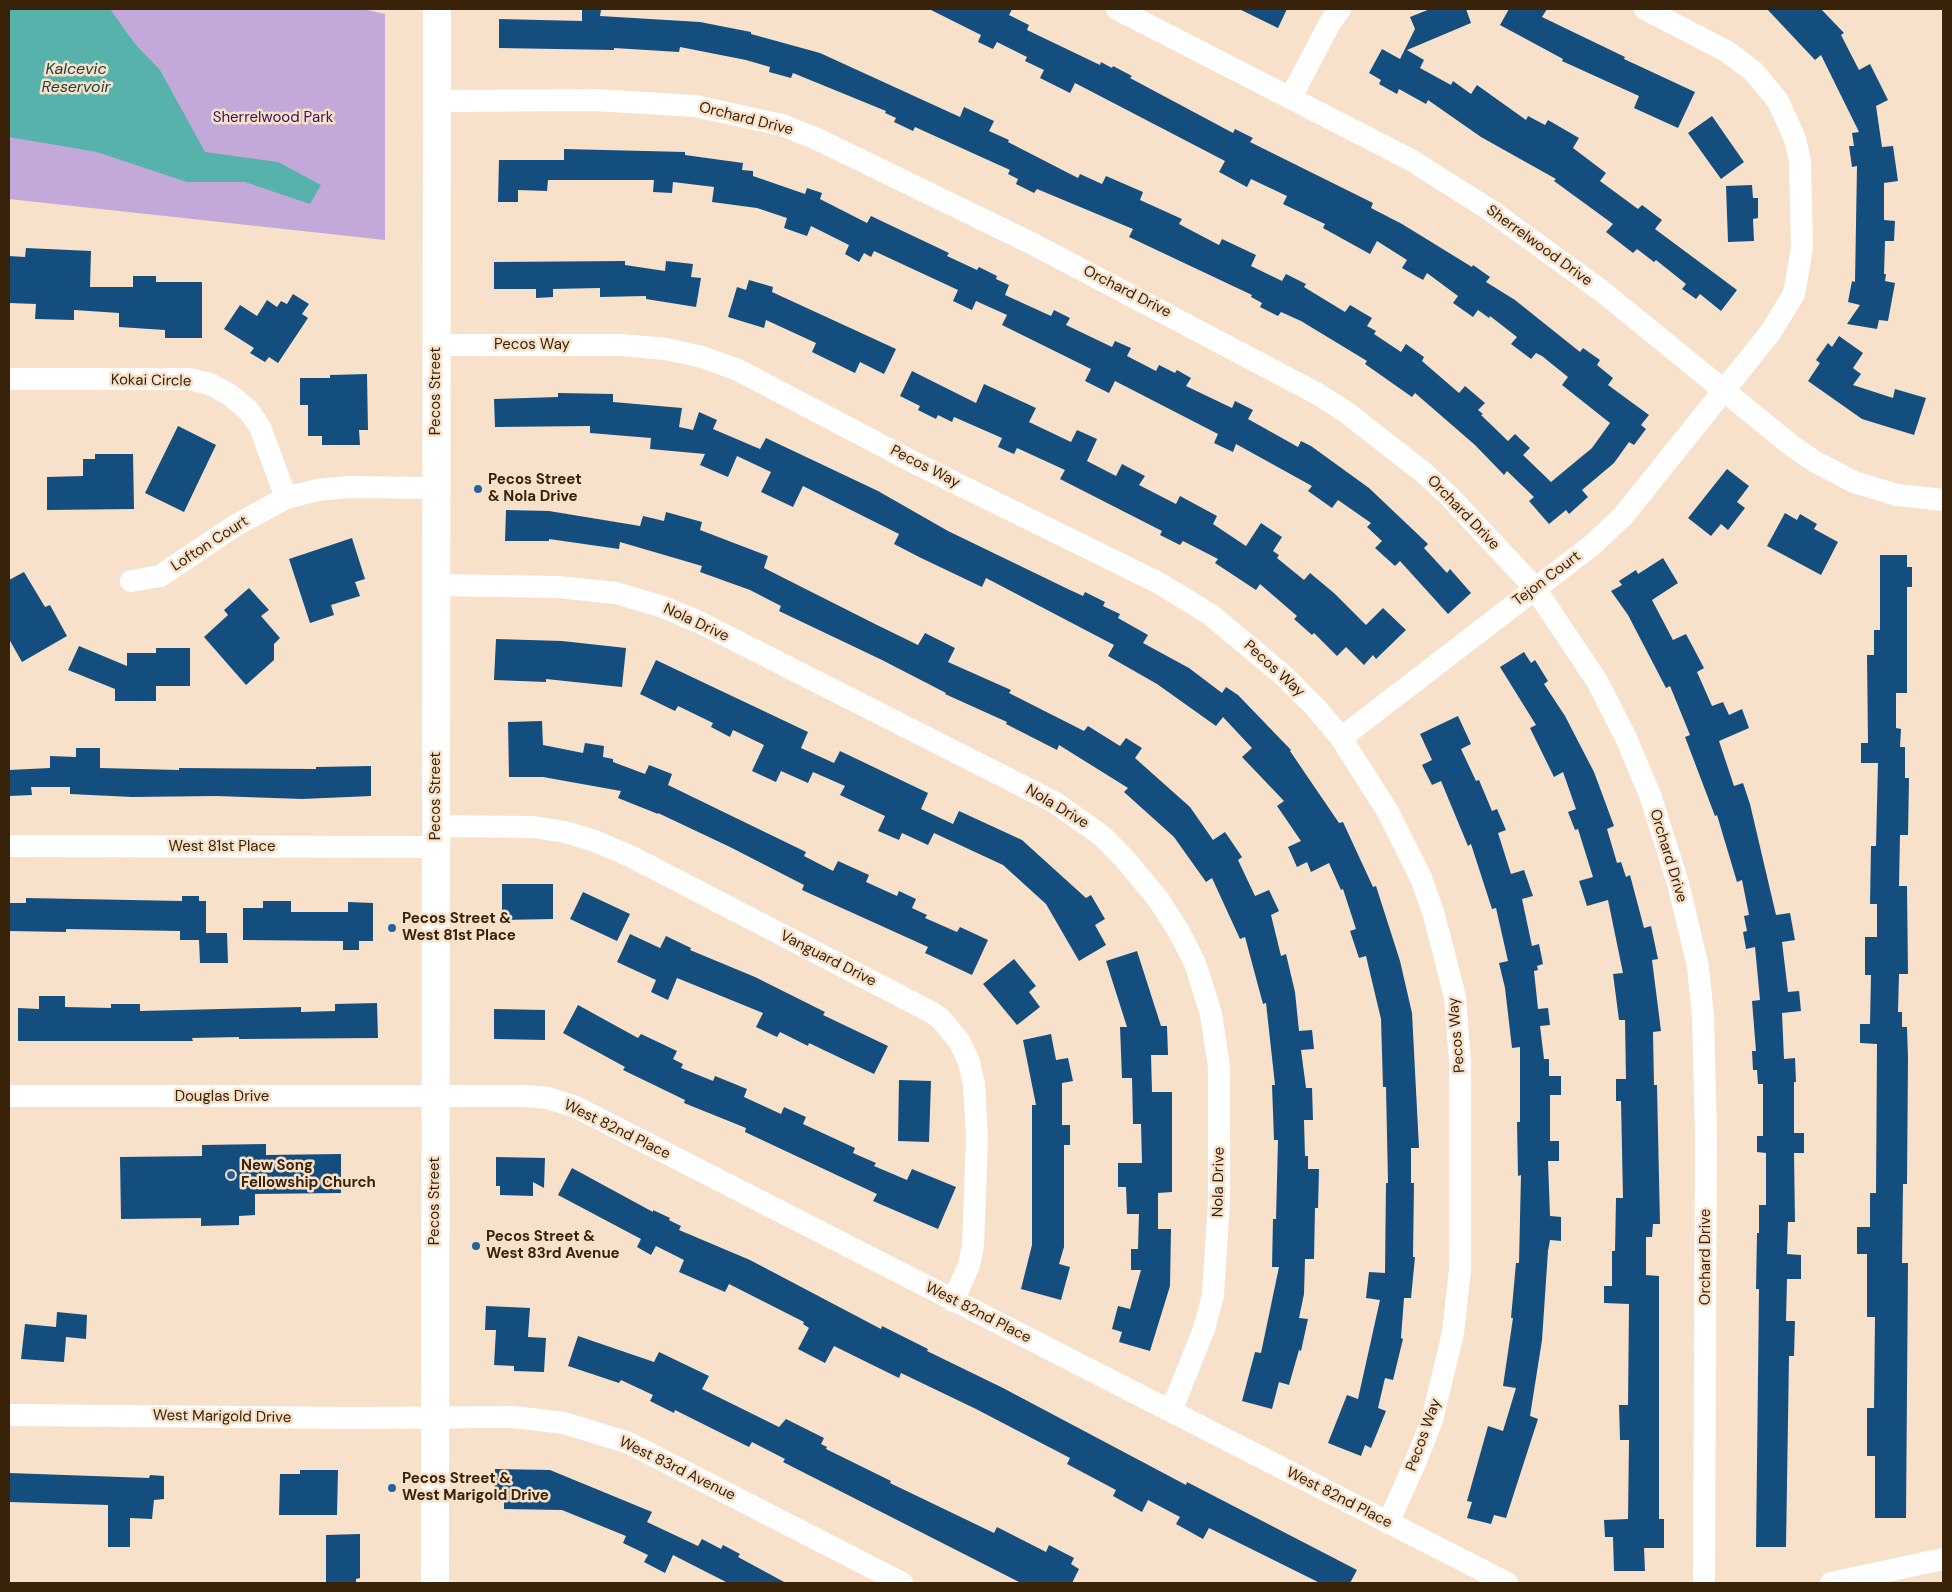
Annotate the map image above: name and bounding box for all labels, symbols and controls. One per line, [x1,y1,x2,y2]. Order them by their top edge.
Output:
water label: Kalcevic Reservoir [42,60,110,98]
street label: Orchard Drive [697,99,795,139]
park label: Sherrelwood Park [213,109,333,127]
street label: Sherrelwood Drive [1483,202,1595,290]
street label: Orchard Drive [1080,262,1174,322]
street label: Pecos Way [494,336,570,354]
street label: Pecos Street [427,347,445,435]
street label: Kokai Circle [111,371,191,391]
street label: Pecos Way [887,442,963,492]
place label: Pecos Street & Nola Drive [488,471,582,506]
street label: Orchard Drive [1423,472,1503,554]
marker: Pecos Street & Nola Drive [472,483,484,495]
street label: Lofton Court [168,512,252,576]
street label: Tejon Court [1509,548,1585,610]
street label: Nola Drive [660,600,732,646]
street label: Pecos Way [1240,637,1308,701]
street label: Pecos Street [427,752,445,840]
street label: Nola Drive [1022,781,1092,833]
street label: Orchard Drive [1645,807,1691,905]
street label: West 81st Place [168,838,276,856]
place label: Pecos Street & West 81st Place [402,910,516,945]
marker: Pecos Street & West 81st Place [386,922,398,934]
street label: Vanguard Drive [777,927,879,991]
street label: Pecos Way [1445,996,1469,1074]
street label: Douglas Drive [175,1088,269,1106]
street label: West 82nd Place [561,1096,673,1164]
street label: Nola Drive [1209,1147,1229,1217]
place label: New Song Fellowship Church [241,1157,376,1192]
street label: Pecos Street [426,1157,444,1245]
marker: New Song Fellowship Church [225,1169,237,1181]
street label: Orchard Drive [1697,1209,1715,1305]
place label: Pecos Street & West 83rd Avenue [486,1228,620,1263]
marker: Pecos Street & West 83rd Avenue [470,1240,482,1252]
street label: West 82nd Place [922,1279,1034,1347]
street label: Pecos Way [1403,1396,1445,1474]
street label: West Marigold Drive [153,1407,291,1427]
street label: West 83rd Avenue [616,1433,738,1505]
street label: West 82nd Place [1283,1464,1395,1532]
place label: Pecos Street & West Marigold Drive [402,1470,549,1505]
marker: Pecos Street & West Marigold Drive [386,1482,398,1494]

